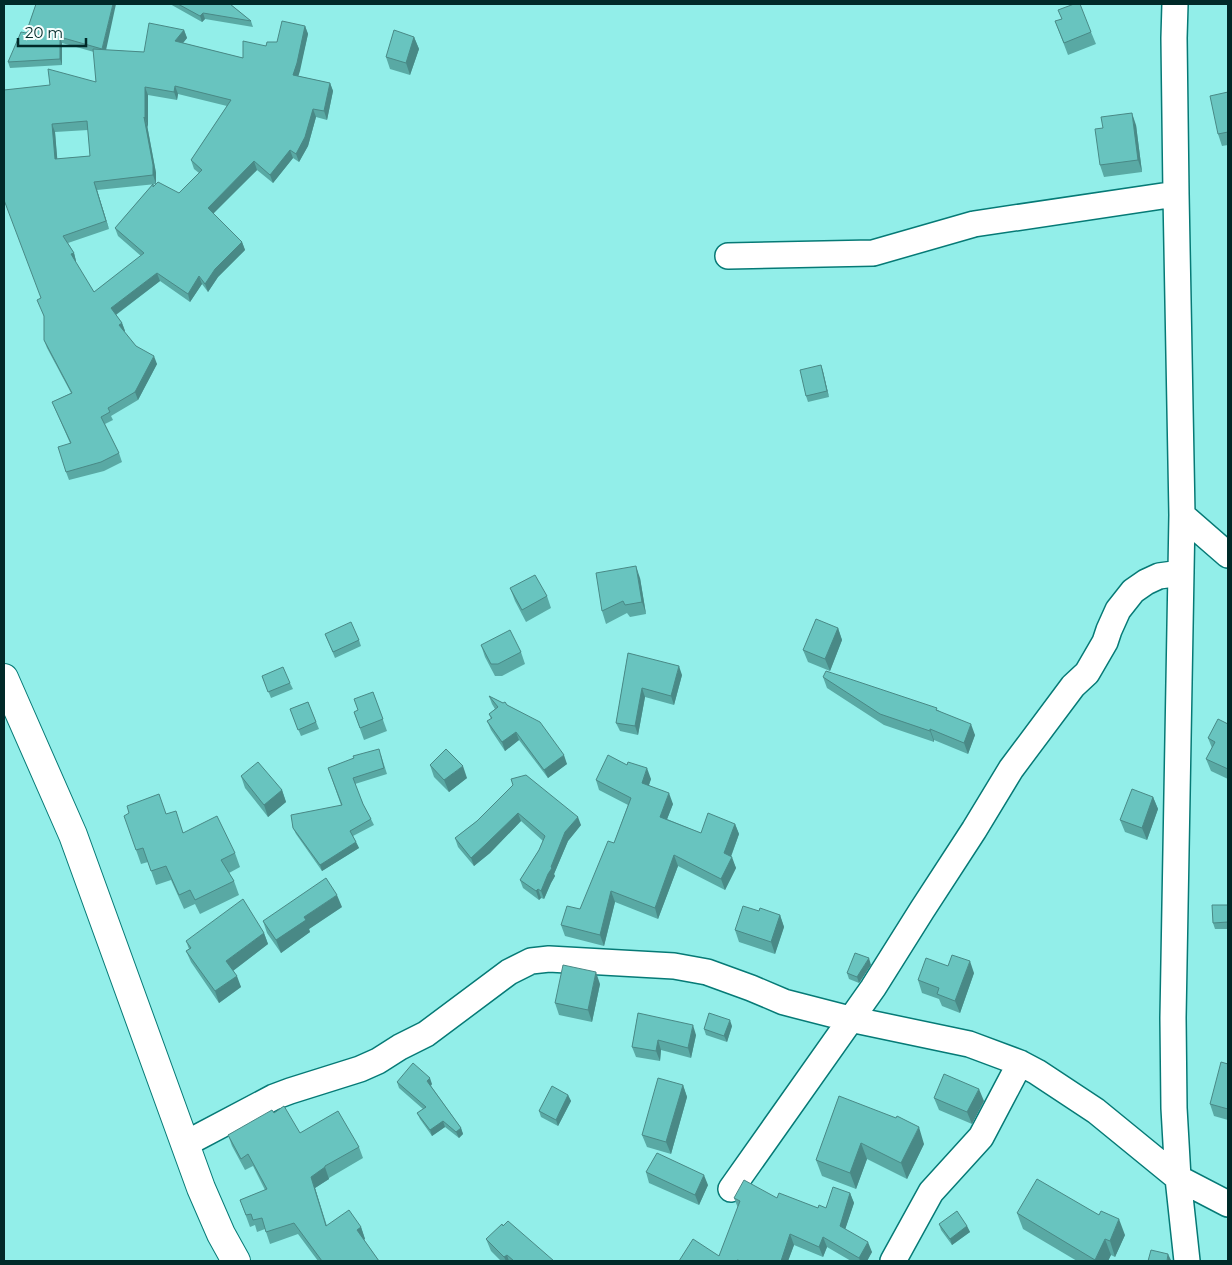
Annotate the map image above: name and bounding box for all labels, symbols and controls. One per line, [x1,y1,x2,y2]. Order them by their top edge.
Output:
scale bar [18,15,85,47]
text: 20 m [25,23,63,42]

